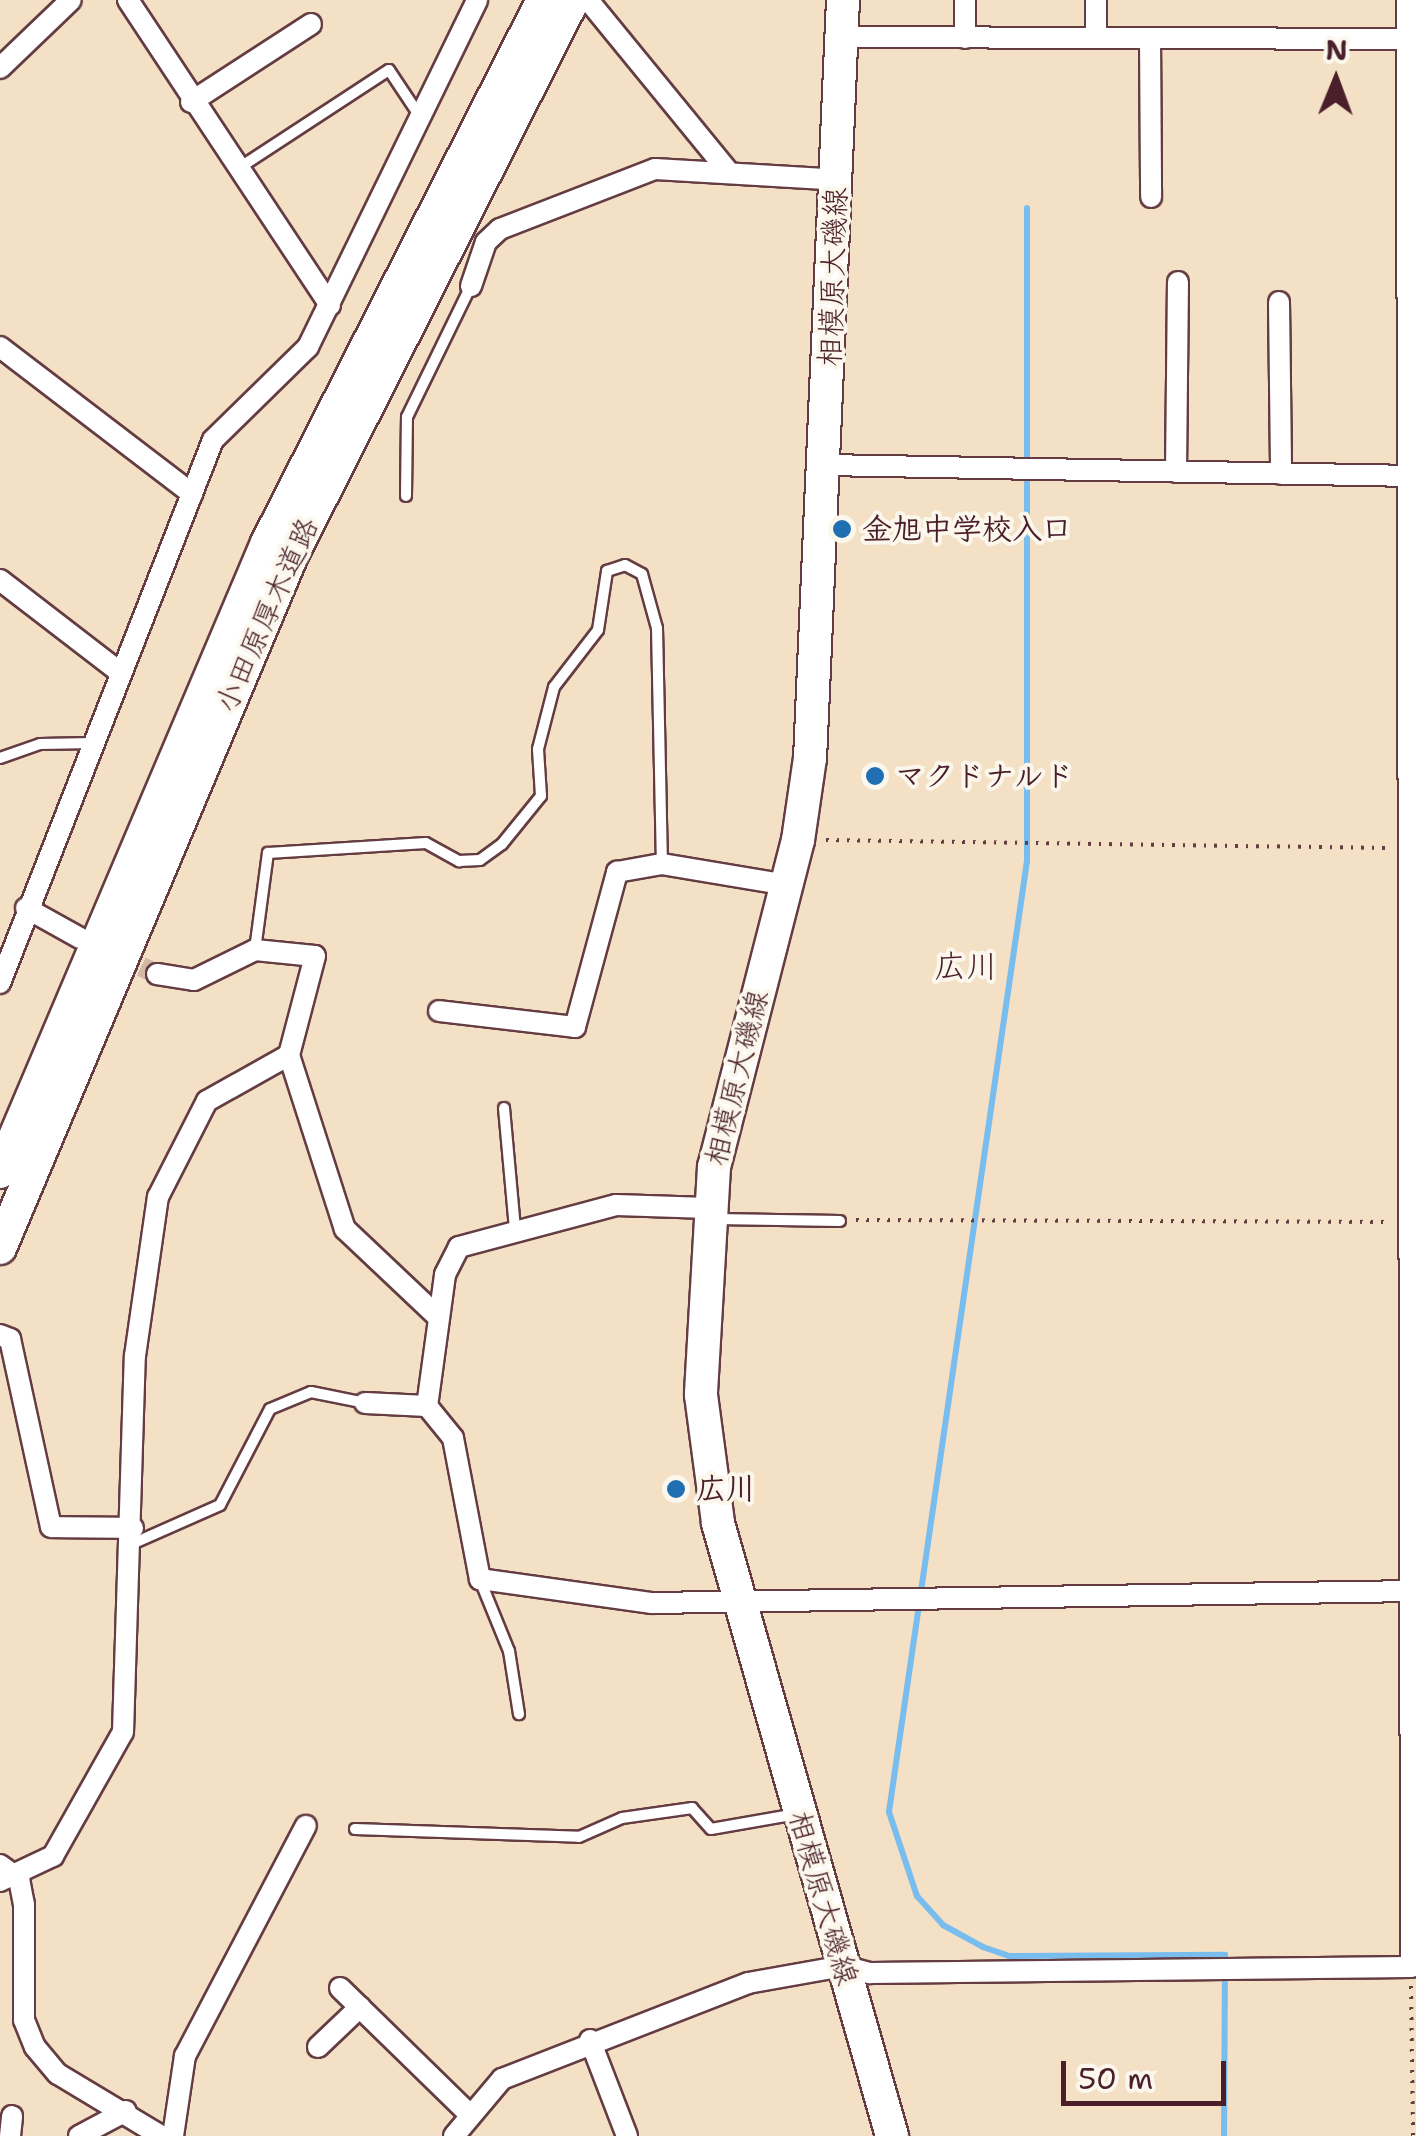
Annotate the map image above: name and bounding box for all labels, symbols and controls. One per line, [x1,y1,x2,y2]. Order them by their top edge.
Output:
north arrow [1286,30,1386,130]
text: N [1325,31,1348,69]
street label: 相模原大磯線 [812,186,854,368]
place label: 金旭中学校入口 [862,511,1072,547]
street label: 小田原厚木道路 [208,512,326,718]
marker: 金旭中学校入口 [831,518,853,540]
place label: マクドナルド [895,758,1075,794]
marker: マクドナルド [864,765,886,787]
district label: 広川 [934,947,998,985]
street label: 相模原大磯線 [698,986,776,1170]
place label: 広川 [696,1471,756,1507]
marker: 広川 [665,1478,687,1500]
street label: 相模原大磯線 [781,1807,865,1989]
scale bar [1066,2041,1231,2103]
text: 50 m [1078,2058,1153,2099]

